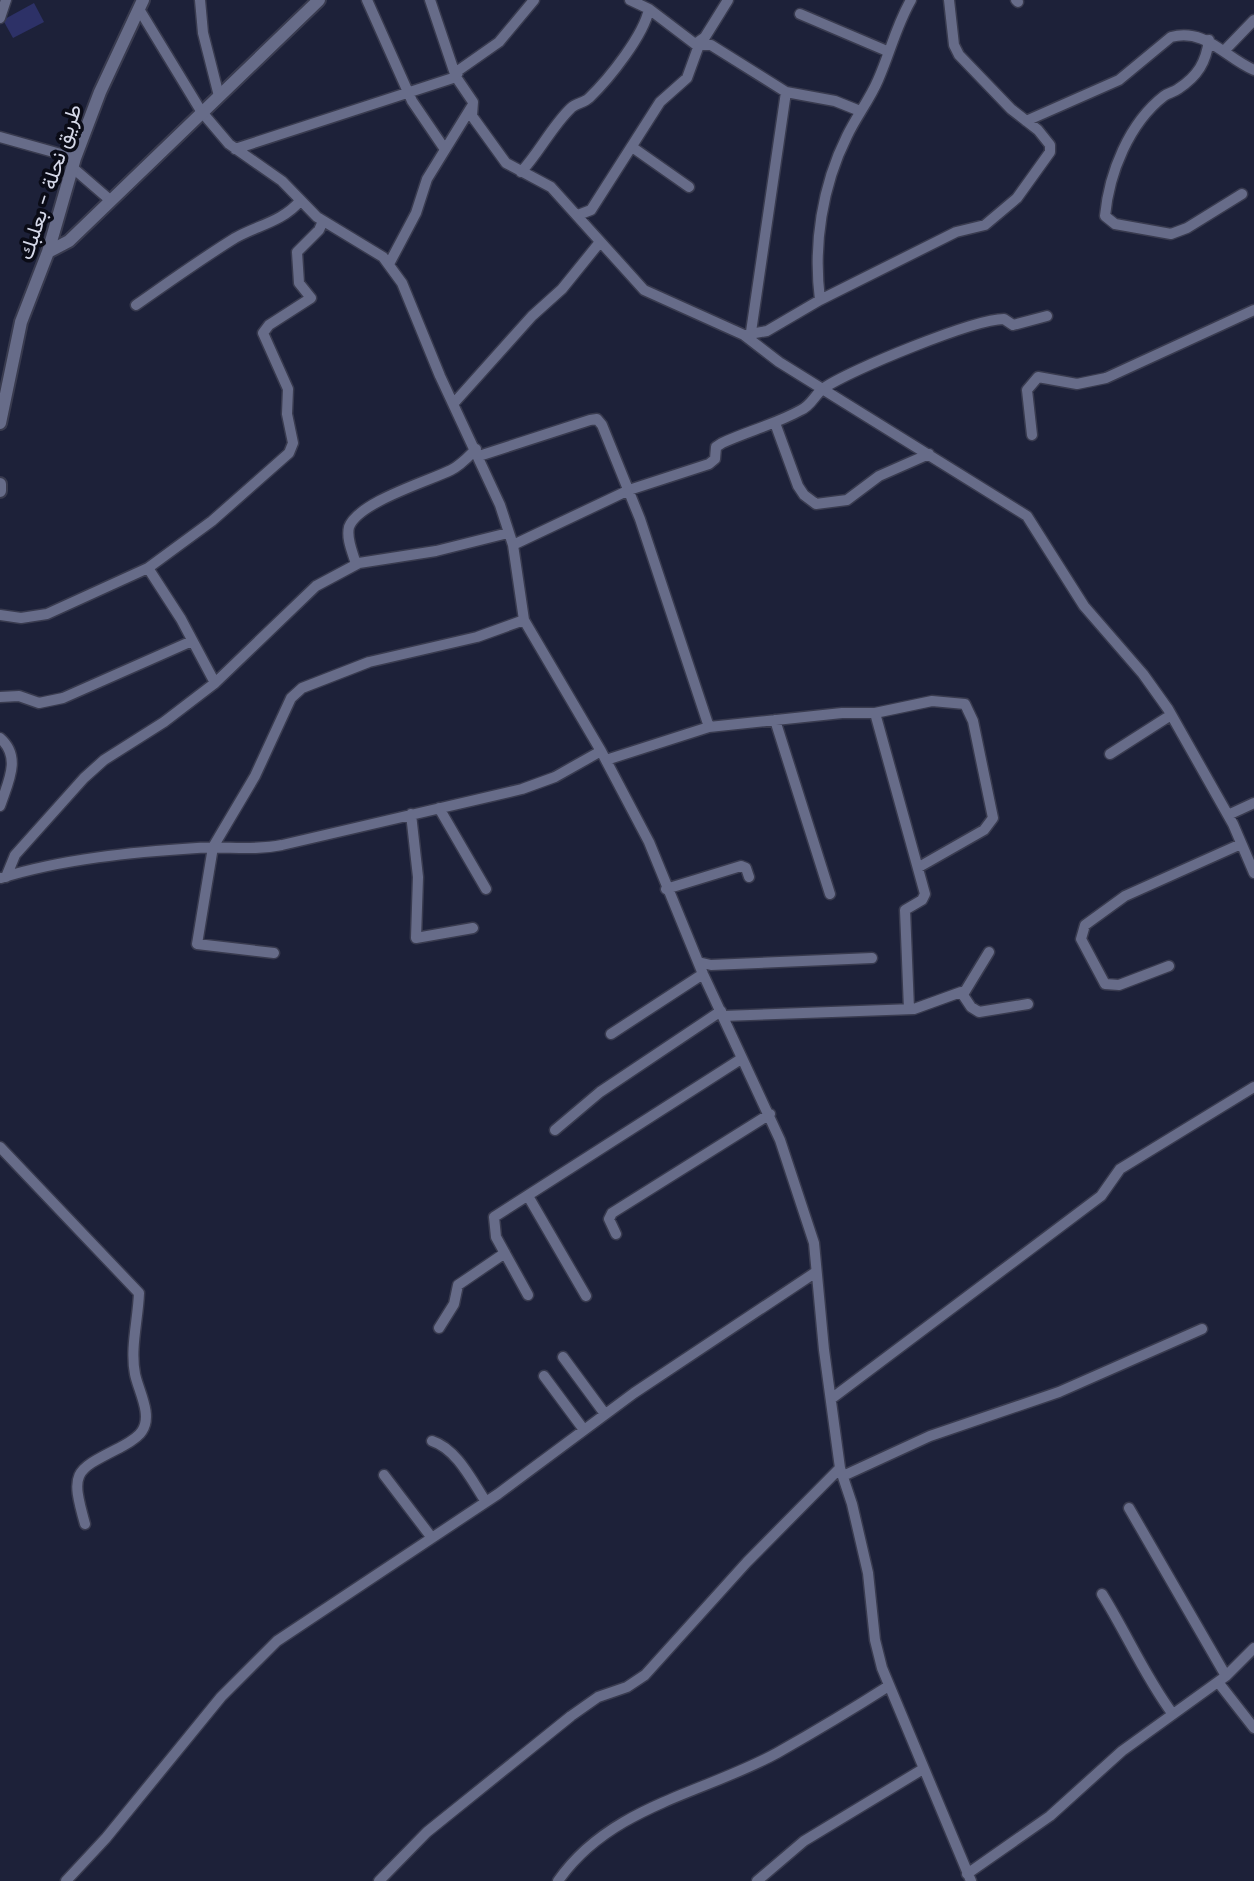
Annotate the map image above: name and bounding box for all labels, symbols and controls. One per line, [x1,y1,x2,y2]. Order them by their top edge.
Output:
street label: طريق نحلة - بعلبك [11,100,88,263]

